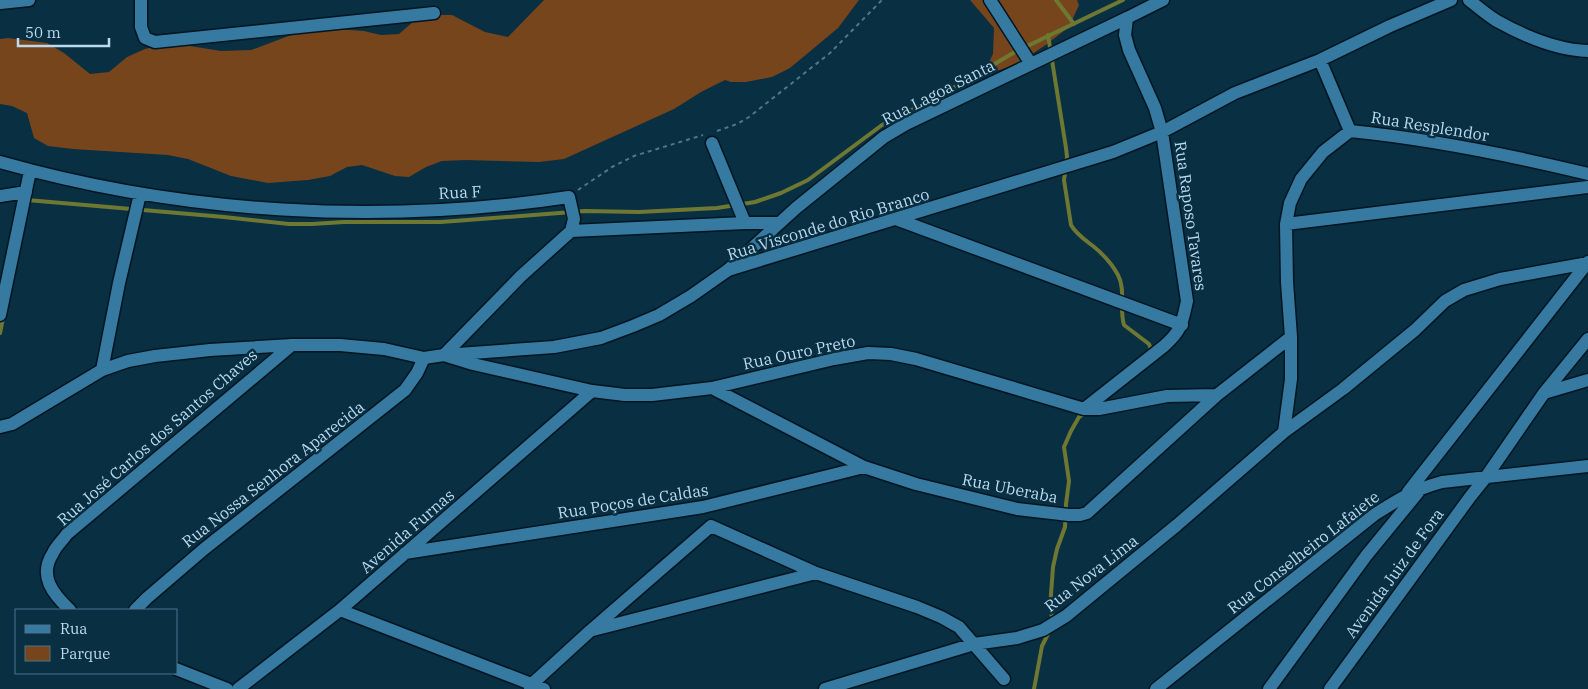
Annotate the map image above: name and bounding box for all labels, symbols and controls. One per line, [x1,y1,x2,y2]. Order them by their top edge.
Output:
scale bar [18,15,109,47]
text: 50 m [25,23,61,42]
street label: Rua Lagoa Santa [878,55,998,129]
street label: Rua Resplendor [1370,107,1490,145]
street label: Rua Raposo Tavares [1171,140,1211,292]
street label: Rua F [438,181,482,203]
street label: Rua Visconde do Rio Branco [724,184,932,264]
street label: Rua Ouro Preto [741,330,857,374]
street label: Rua José Carlos dos Santos Chaves [53,344,261,530]
street label: Rua Nossa Senhora Aparecida [178,396,368,551]
street label: Rua Uberaba [960,469,1060,507]
street label: Rua Poços de Caldas [556,479,710,523]
street label: Avenida Furnas [356,485,458,577]
street label: Rua Conselheiro Lafaiete [1223,486,1383,618]
street label: Avenida Juiz de Fora [1340,504,1448,642]
street label: Rua Nova Lima [1040,530,1142,616]
legend [15,609,178,674]
text: Rua [60,619,87,638]
text: Parque [60,644,110,663]

